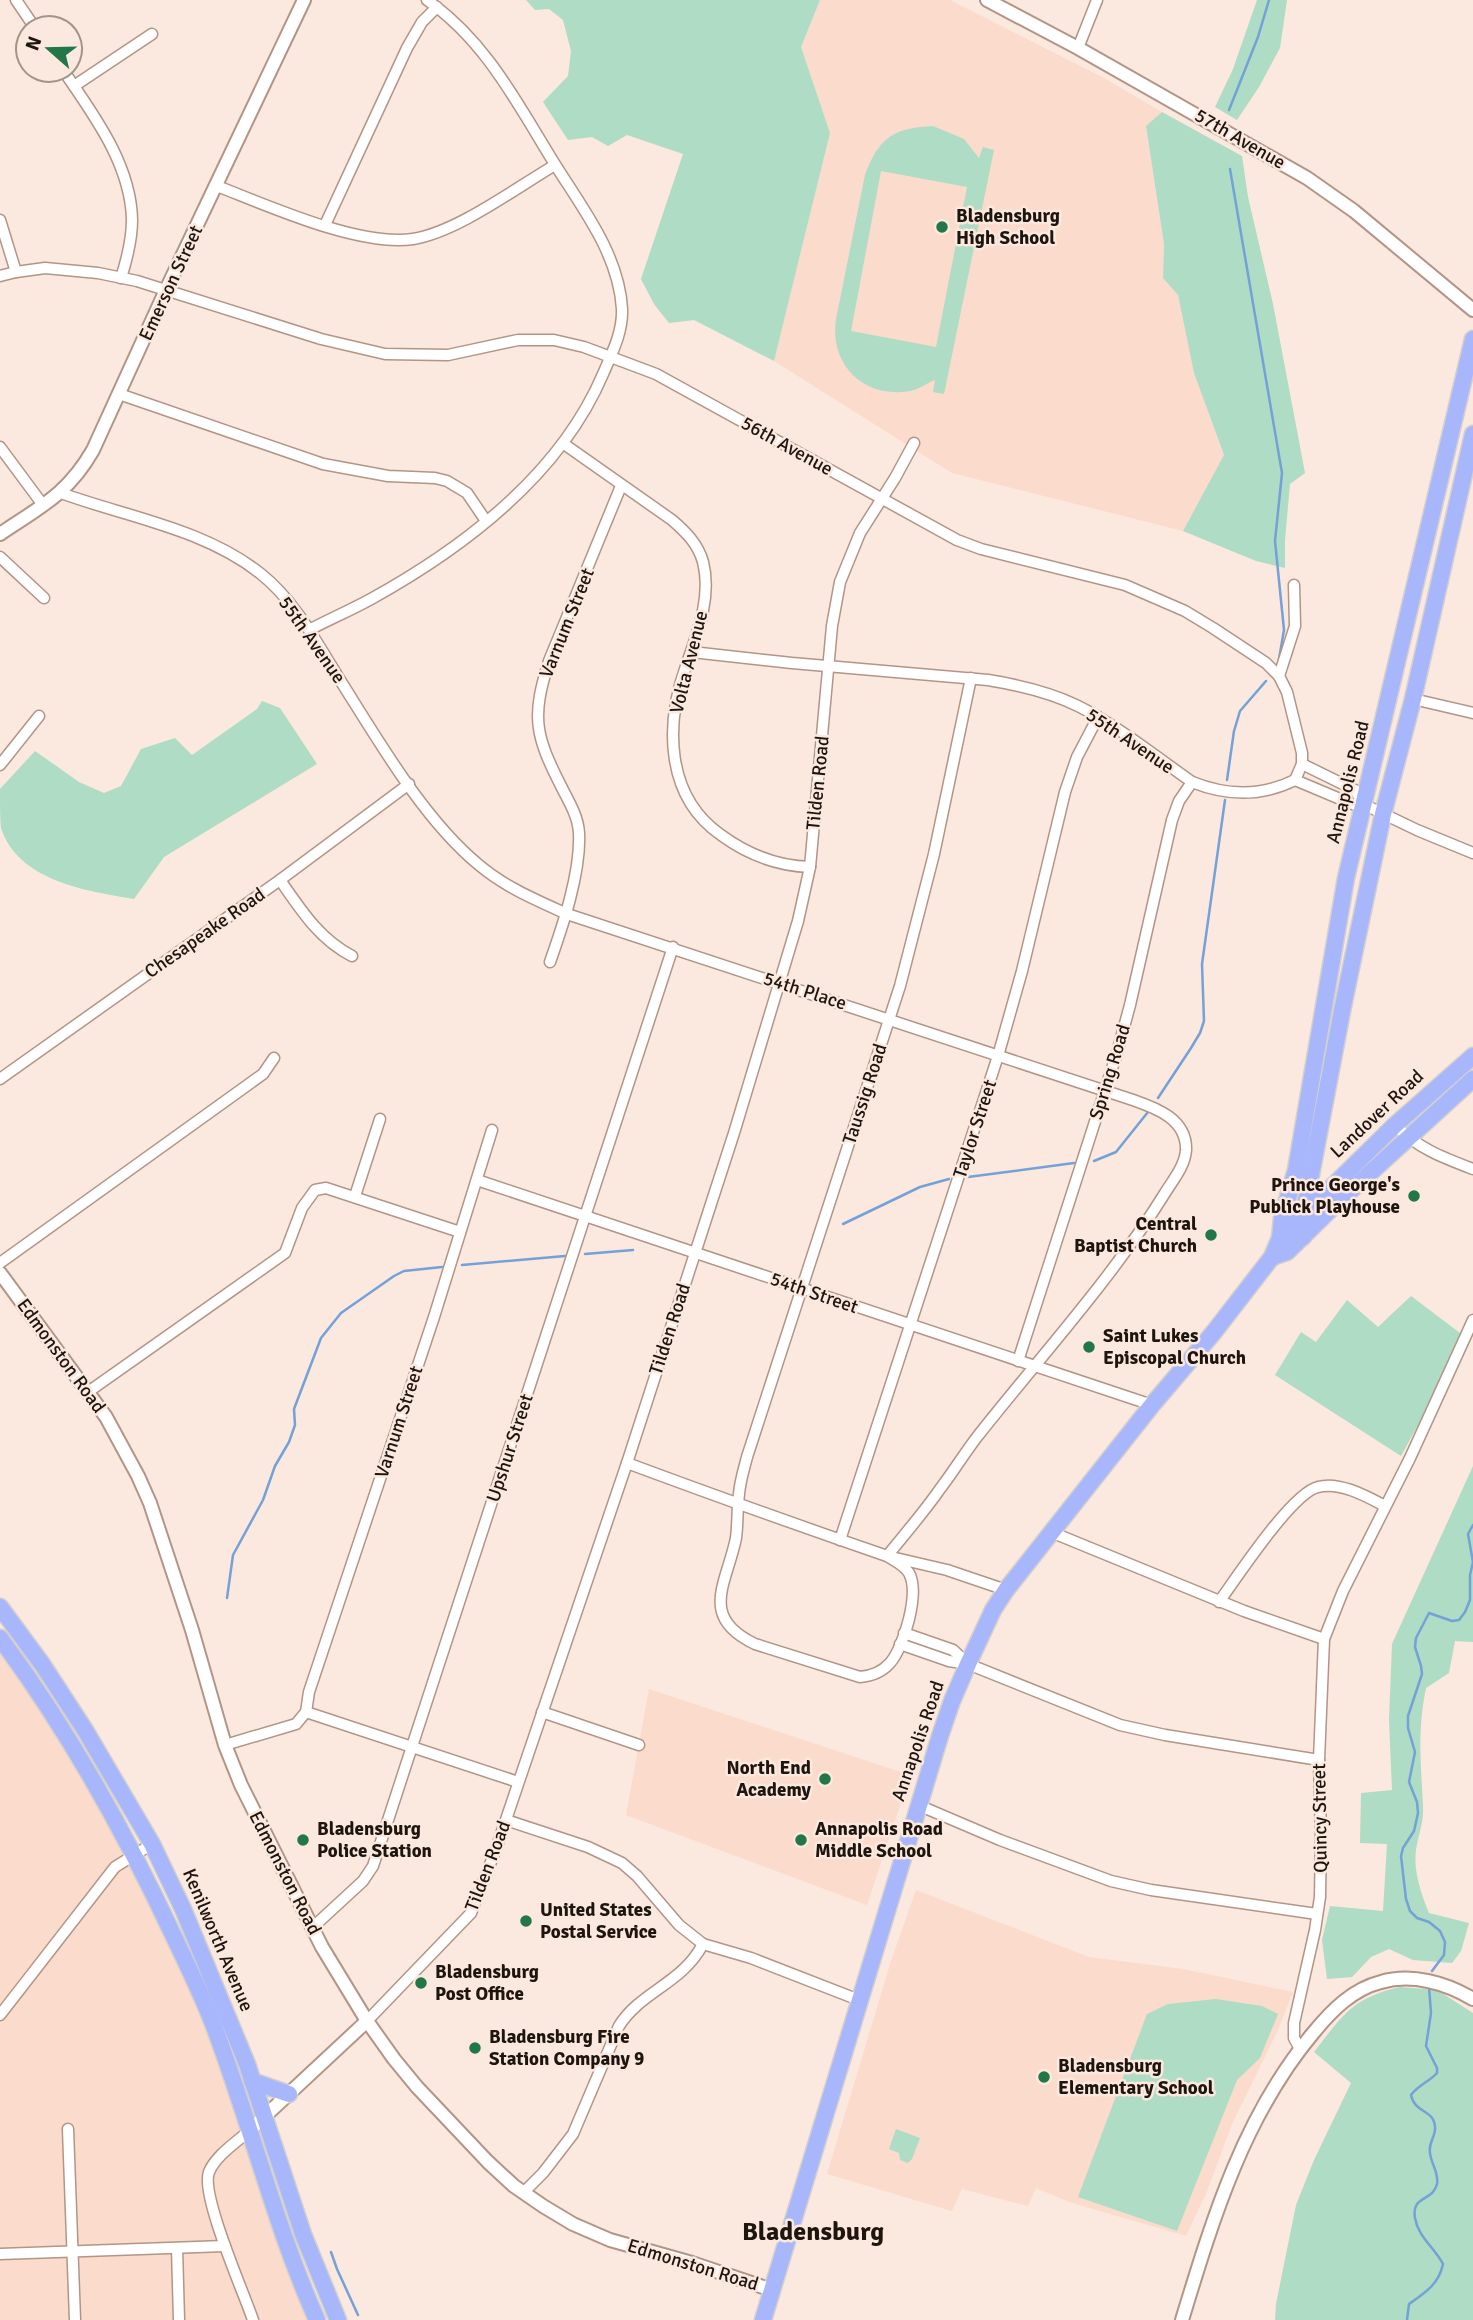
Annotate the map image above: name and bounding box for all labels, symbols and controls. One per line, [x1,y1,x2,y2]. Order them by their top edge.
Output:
north arrow [14,14,84,84]
text: N [20,33,48,54]
street label: 57th Avenue [1190,103,1290,175]
place label: Bladensburg High School [956,204,1060,250]
marker: Bladensburg High School [934,219,950,235]
street label: Emerson Street [134,221,208,345]
street label: 56th Avenue [737,411,837,481]
street label: Varnum Street [534,564,600,681]
street label: 55th Avenue [273,592,351,688]
street label: Volta Avenue [665,608,713,716]
street label: 55th Avenue [1081,703,1179,779]
street label: Annapolis Road [1321,718,1375,846]
street label: Tilden Road [801,735,835,831]
street label: Chesapeake Road [140,882,270,984]
street label: 54th Place [760,966,850,1016]
street label: Spring Road [1084,1021,1136,1123]
street label: Taussig Road [837,1041,893,1147]
street label: Landover Road [1325,1065,1429,1163]
street label: Taylor Street [948,1076,1002,1181]
place label: Prince George's Publick Playhouse [1249,1173,1400,1219]
marker: Prince George's Publick Playhouse [1406,1188,1422,1204]
place label: Central Baptist Church [1074,1212,1197,1258]
marker: Central Baptist Church [1203,1227,1219,1243]
street label: 54th Street [767,1267,861,1319]
street label: Tilden Road [644,1280,696,1378]
street label: Edmonston Road [11,1294,111,1418]
place label: Saint Lukes Episcopal Church [1103,1324,1246,1370]
marker: Saint Lukes Episcopal Church [1081,1339,1097,1355]
street label: Varnum Street [370,1363,428,1481]
street label: Upshur Street [481,1390,539,1505]
street label: Annapolis Road [886,1678,950,1804]
place label: North End Academy [726,1756,812,1802]
street label: Quincy Street [1307,1763,1333,1873]
marker: North End Academy [817,1771,833,1787]
street label: Edmonston Road [243,1807,327,1939]
place label: Bladensburg Police Station [317,1817,432,1863]
street label: Tilden Road [460,1817,516,1915]
place label: Annapolis Road Middle School [815,1817,943,1863]
marker: Bladensburg Police Station [295,1832,311,1848]
marker: Annapolis Road Middle School [793,1832,809,1848]
street label: Kenilworth Avenue [177,1865,259,2015]
place label: United States Postal Service [540,1898,657,1944]
marker: United States Postal Service [518,1913,534,1929]
place label: Bladensburg Post Office [435,1960,539,2006]
marker: Bladensburg Post Office [413,1975,429,1991]
place label: Bladensburg Fire Station Company 9 [489,2025,644,2071]
marker: Bladensburg Fire Station Company 9 [467,2040,483,2056]
place label: Bladensburg Elementary School [1058,2054,1214,2100]
marker: Bladensburg Elementary School [1036,2069,1052,2085]
district label: Bladensburg [742,2216,884,2248]
street label: Edmonston Road [625,2234,761,2296]

